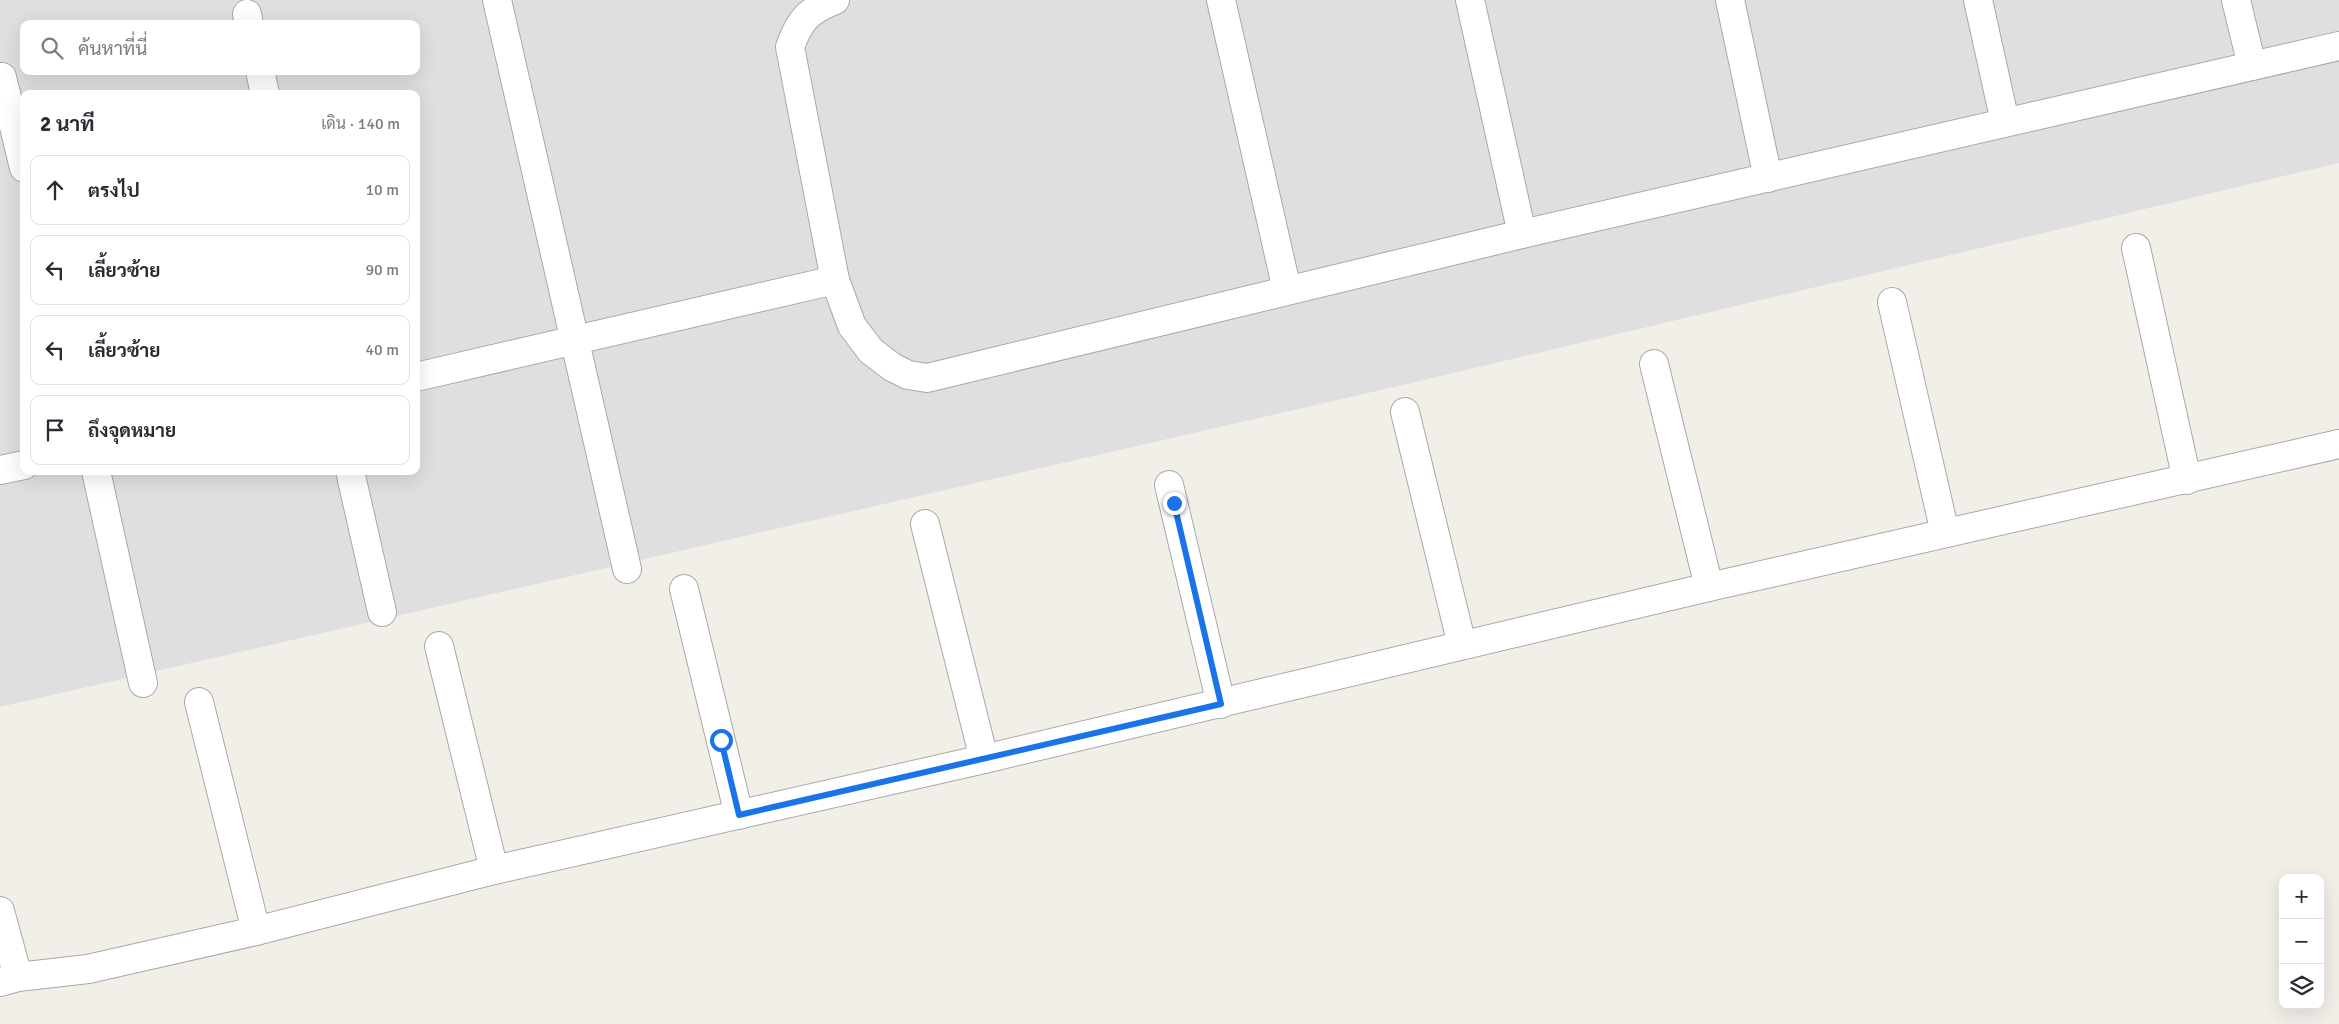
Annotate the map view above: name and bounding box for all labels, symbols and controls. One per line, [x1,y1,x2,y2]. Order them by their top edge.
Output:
search box [20,20,420,75]
icon: search [38,34,66,62]
text: ค้นหาที่นี่ [78,37,147,61]
text: 2 นาที [40,111,95,137]
text: เดิน · 140 m [321,114,400,134]
icon: ahead [41,176,69,204]
text: ตรงไป [88,179,140,203]
text: 10 m [365,180,399,200]
icon: left [41,256,69,284]
text: เลี้ยวซ้าย [88,259,160,283]
text: 90 m [365,260,399,280]
icon: left [41,336,69,364]
text: เลี้ยวซ้าย [88,339,160,363]
text: 40 m [365,340,399,360]
icon: arrive [41,416,69,444]
text: ถึงจุดหมาย [88,419,176,443]
route end [1163,492,1186,515]
route start [710,729,733,752]
map controls [2279,874,2324,1009]
button: + [2279,874,2324,919]
button: − [2279,919,2324,964]
button: layers [2279,964,2324,1009]

